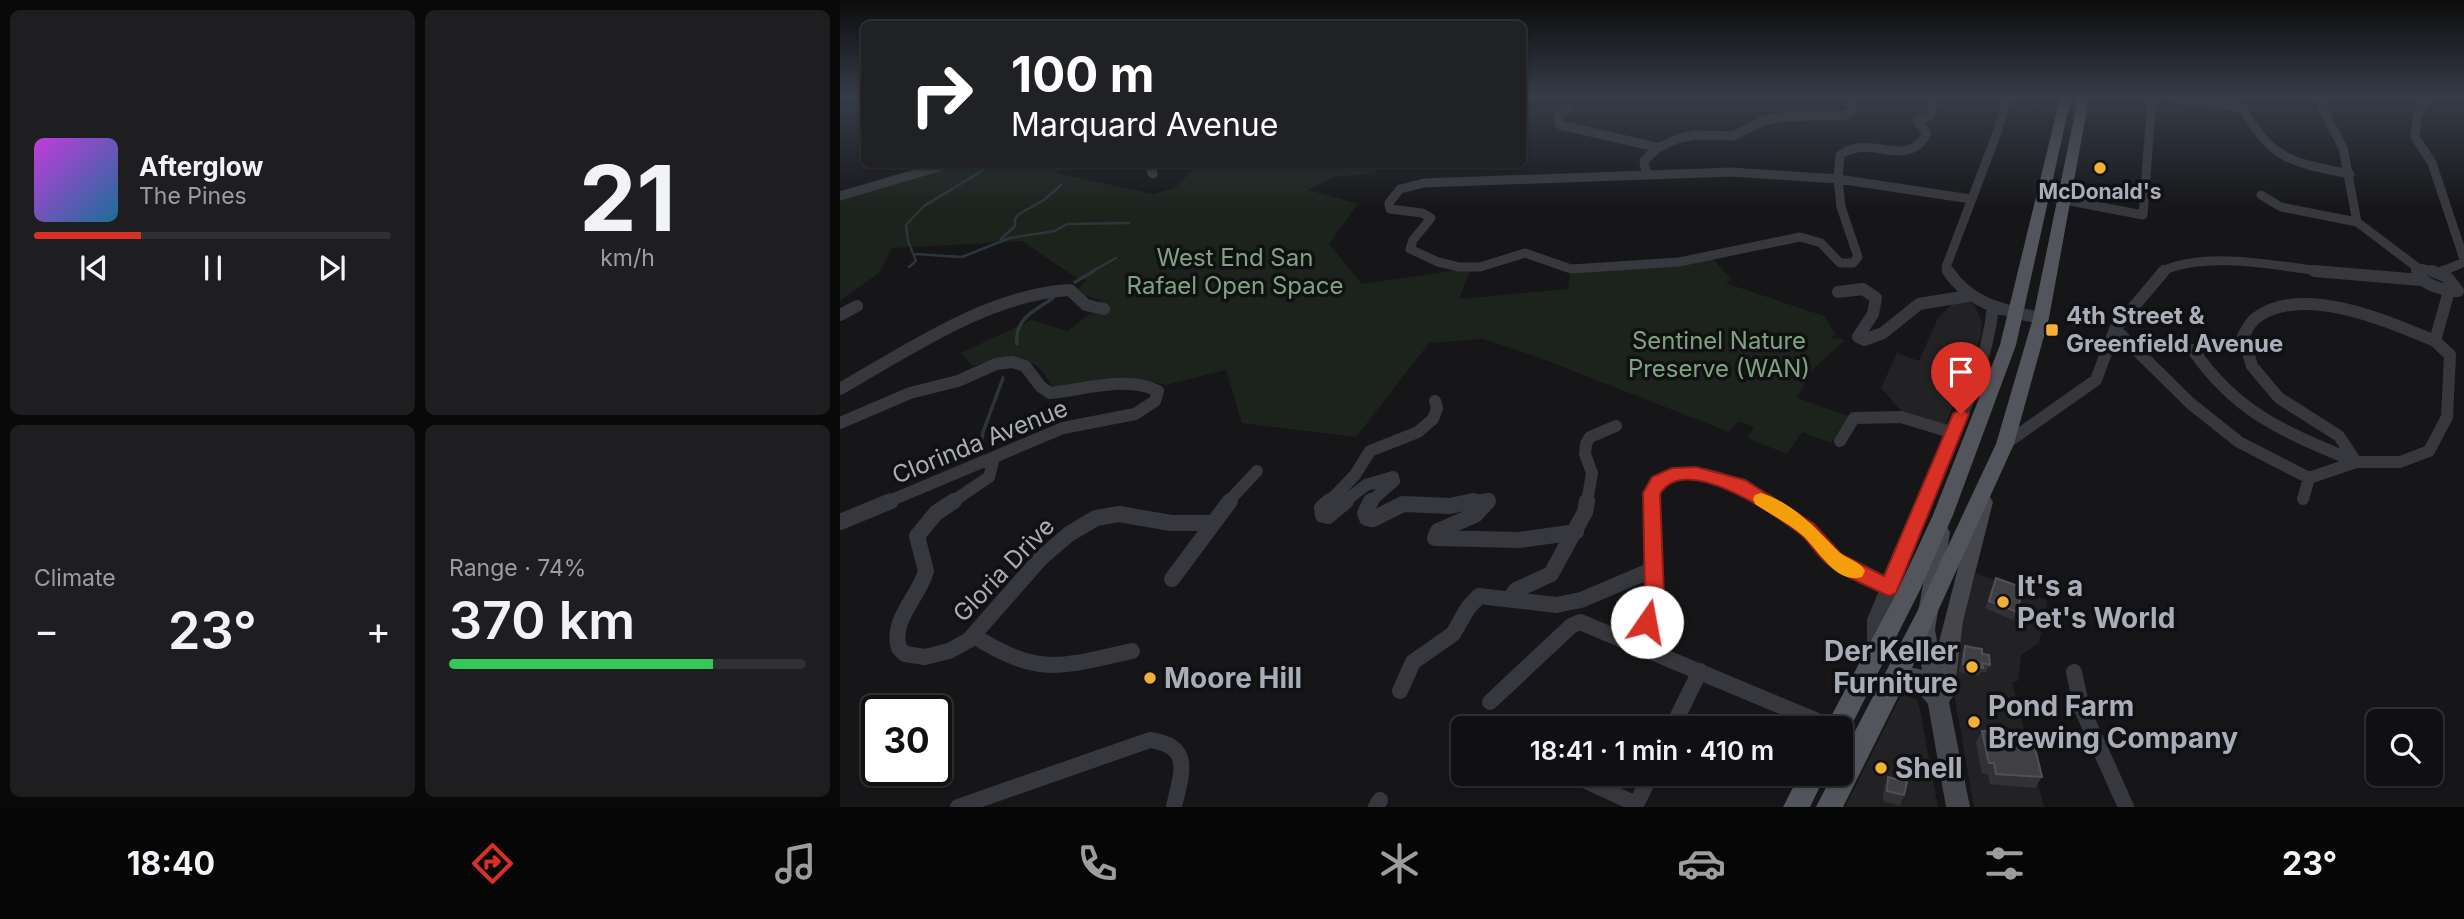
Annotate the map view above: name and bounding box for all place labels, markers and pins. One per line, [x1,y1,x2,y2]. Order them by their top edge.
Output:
marker: McDonald's [2092,160,2108,176]
place label: McDonald's [2039,179,2161,204]
place label: 4th Street & Greenfield Avenue [2066,301,2283,358]
marker: 4th Street & Greenfield Avenue [2044,322,2060,338]
pin [1931,342,1991,414]
place label: It's a Pet's World [2017,569,2175,635]
marker: It's a Pet's World [1995,594,2011,610]
place label: Der Keller Furniture [1824,634,1958,700]
marker: Der Keller Furniture [1964,659,1980,675]
place label: Moore Hill [1164,661,1302,695]
marker: Moore Hill [1142,670,1158,686]
place label: Pond Farm Brewing Company [1988,689,2238,755]
marker: Pond Farm Brewing Company [1966,714,1982,730]
place label: Shell [1895,751,1963,785]
marker: Shell [1873,760,1889,776]

